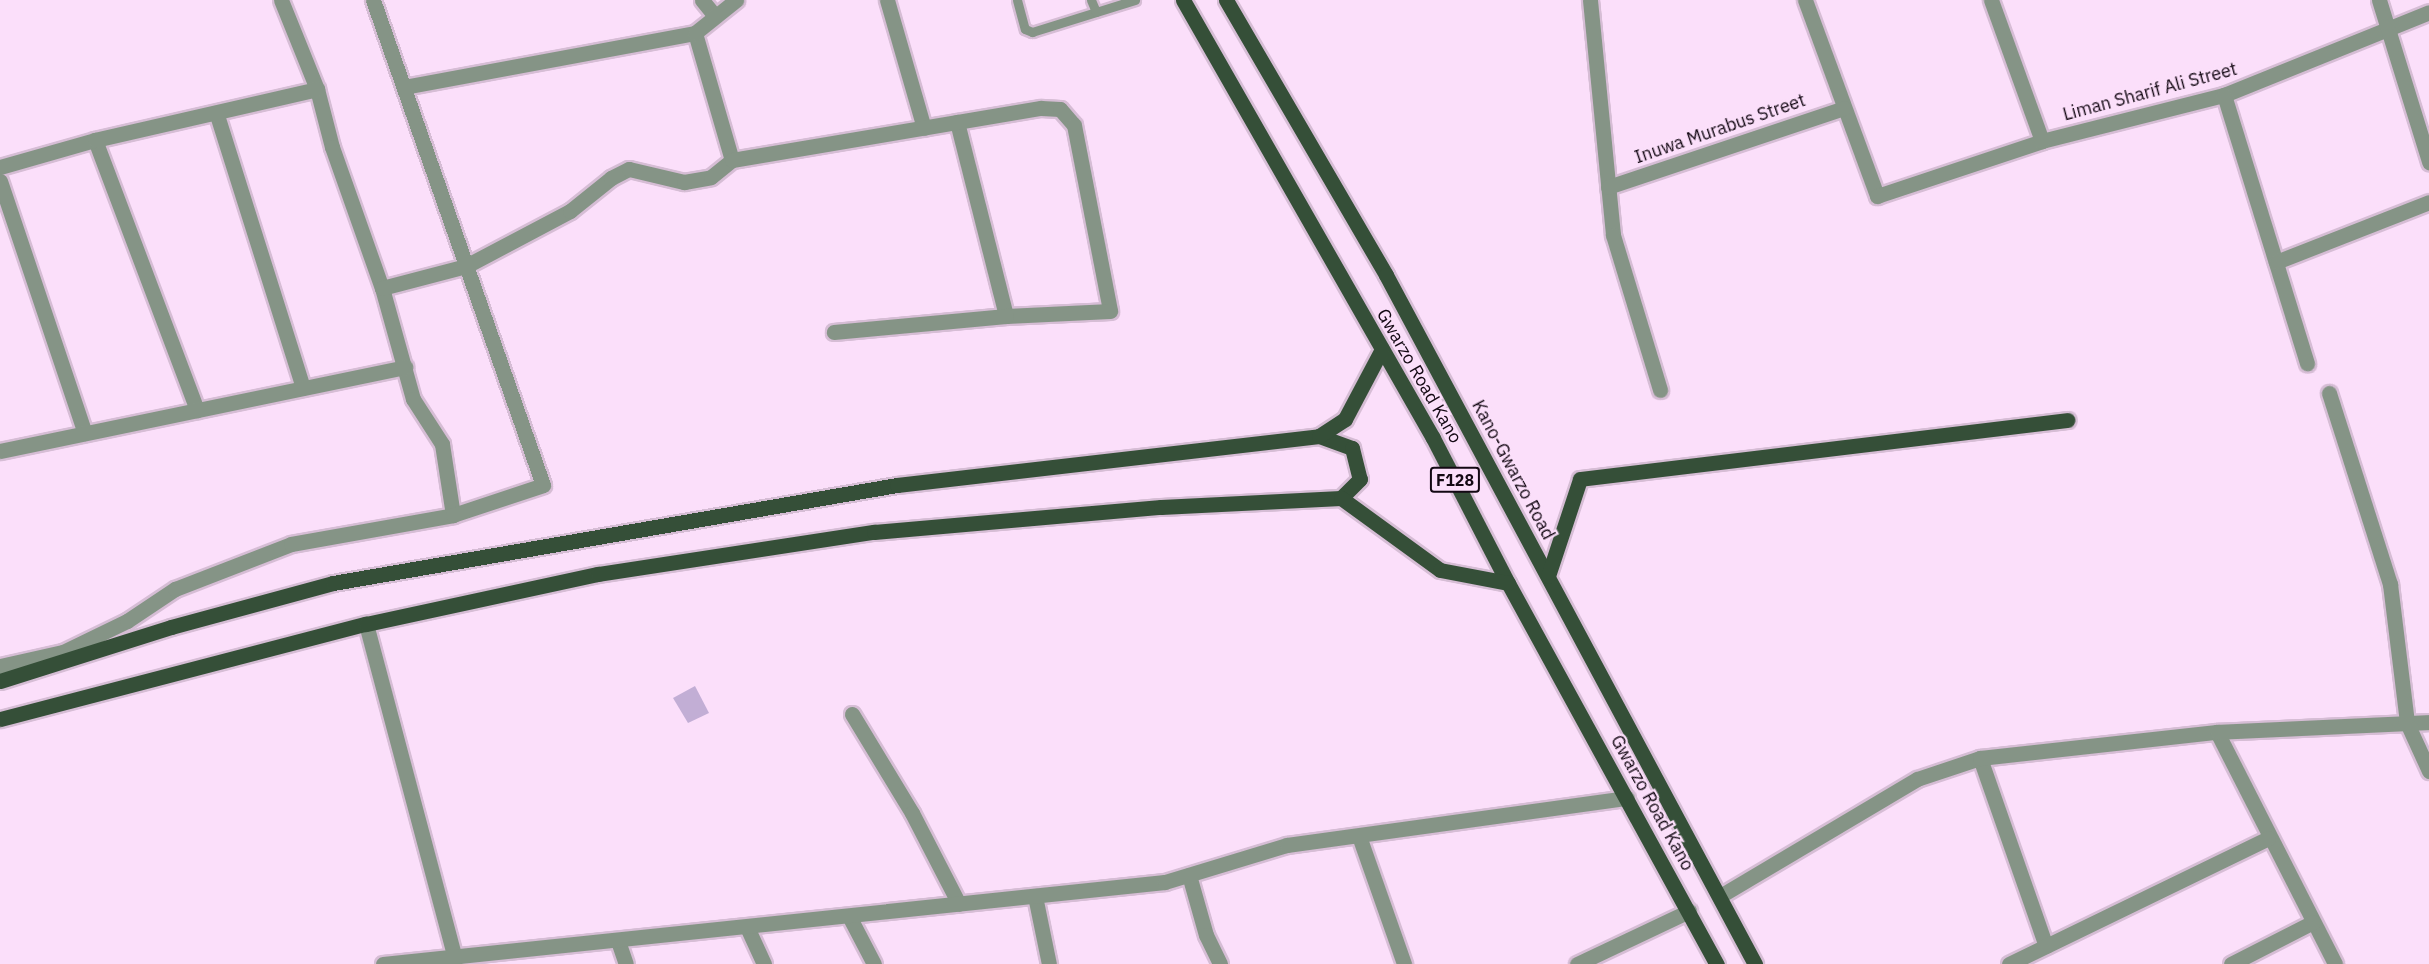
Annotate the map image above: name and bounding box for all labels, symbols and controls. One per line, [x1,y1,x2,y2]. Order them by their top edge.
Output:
street label: Liman Sharif Ali Street [2061,58,2239,126]
street label: Inuwa Murabus Street [1632,90,1808,168]
street label: Gwarzo Road Kano [1372,305,1466,447]
street label: Kano-Gwarzo Road [1467,397,1559,543]
road number: F128 [1430,467,1480,493]
street label: Gwarzo Road Kano [1606,731,1698,875]

